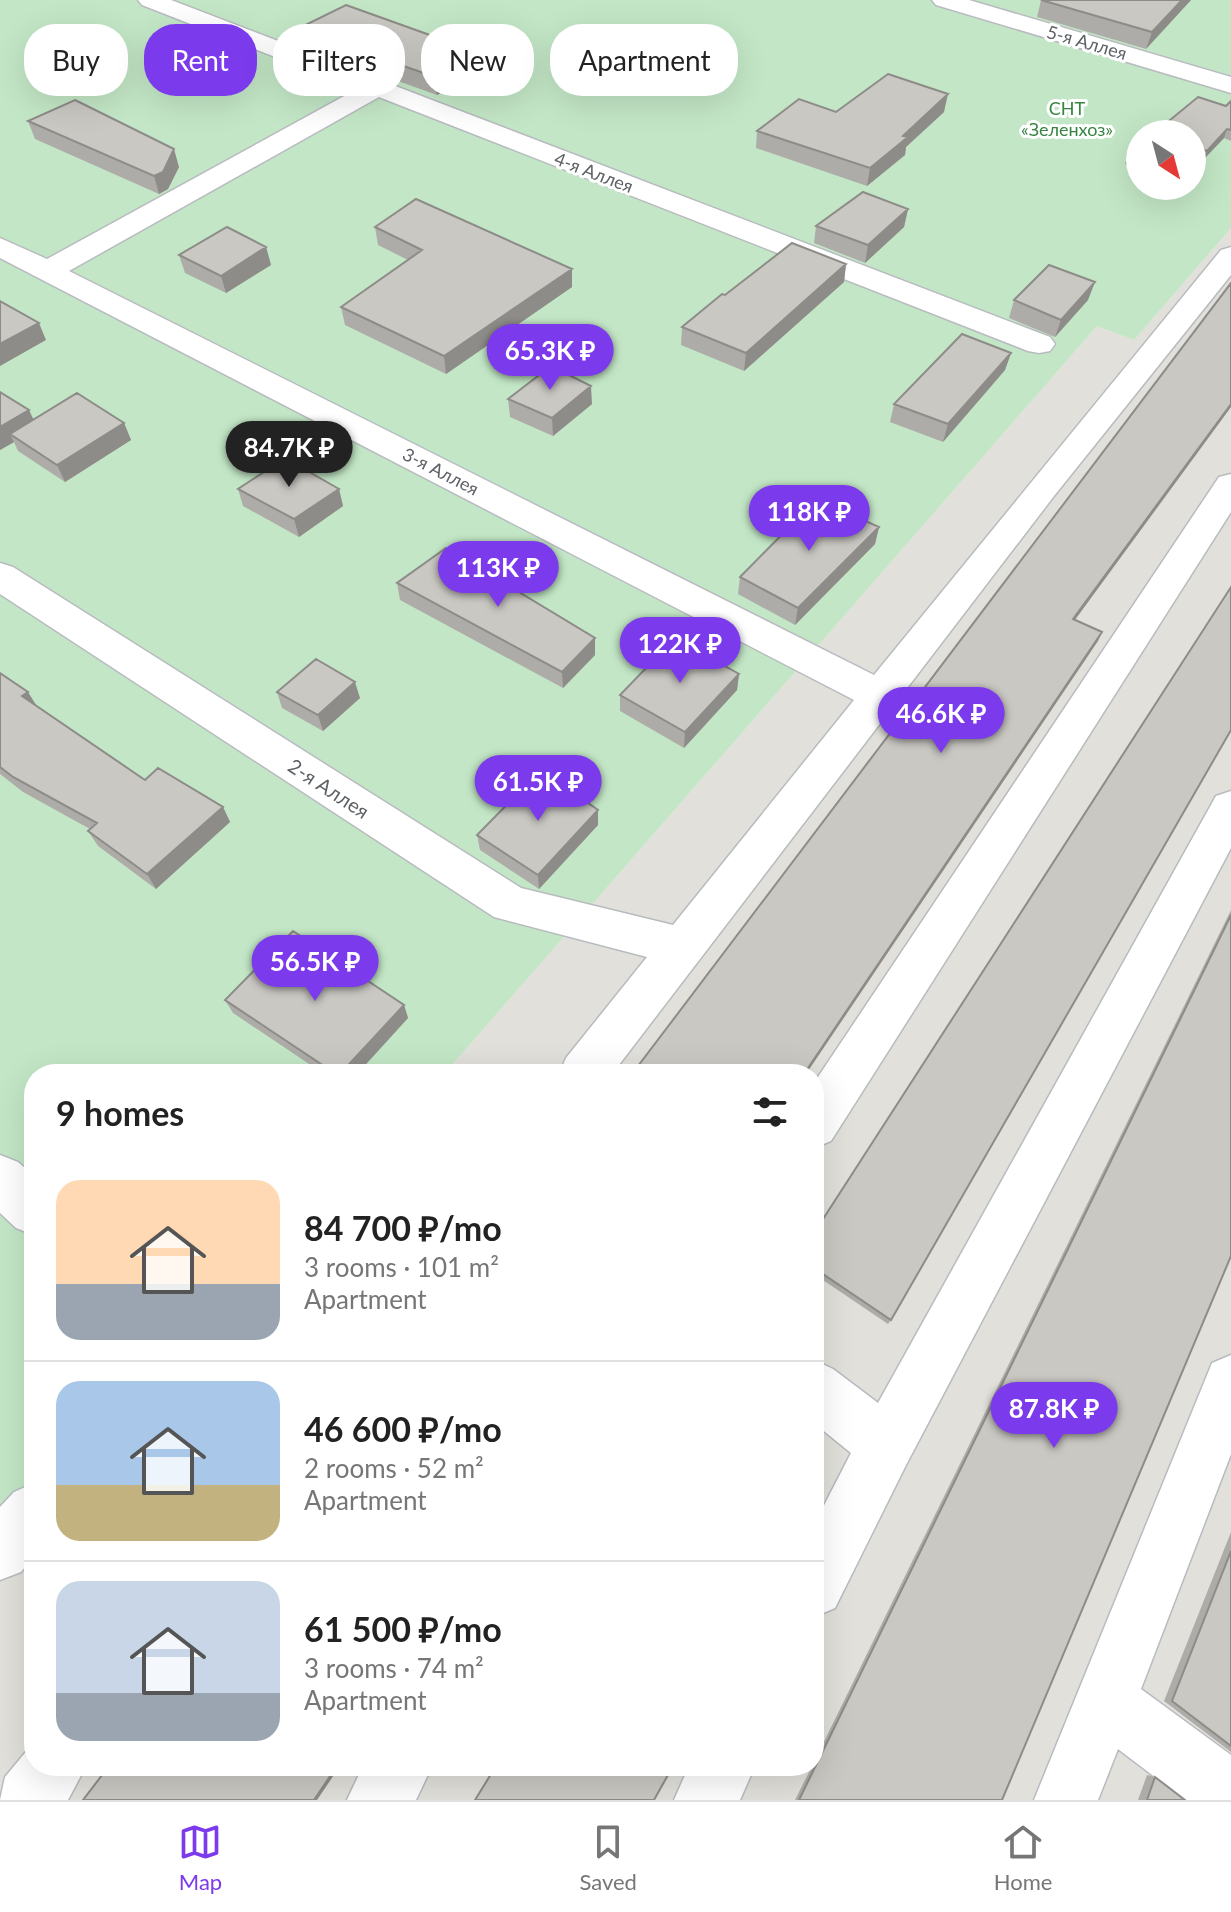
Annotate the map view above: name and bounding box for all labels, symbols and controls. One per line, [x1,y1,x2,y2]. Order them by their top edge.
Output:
street label: 5-я Аллея [1044,20,1130,64]
chip: Buy [24,24,128,96]
chip: Rent [144,24,257,96]
chip: Filters [273,24,405,96]
chip: New [421,24,534,96]
chip: Apartment [550,24,738,96]
park label: СНТ «Зеленхоз» [1021,97,1113,140]
north arrow [1126,120,1206,200]
map controls [1126,120,1206,200]
street label: 4-я Аллея [552,147,636,197]
pin: 65.3K ₽ [476,324,624,392]
text: 65.3K ₽ [505,334,595,366]
pin: 84.7K ₽ [215,421,363,489]
text: 84.7K ₽ [244,431,334,463]
street label: 3-я Аллея [399,443,483,499]
pin: 118K ₽ [744,485,874,553]
text: 118K ₽ [767,495,851,527]
pin: 113K ₽ [433,541,563,609]
text: 113K ₽ [456,551,540,583]
pin: 122K ₽ [615,617,745,685]
text: 122K ₽ [638,627,722,659]
pin: 46.6K ₽ [867,687,1015,755]
text: 46.6K ₽ [896,697,986,729]
street label: 2-я Аллея [284,753,374,823]
pin: 61.5K ₽ [464,755,612,823]
text: 61.5K ₽ [493,765,583,797]
pin: 56.5K ₽ [241,935,389,1003]
text: 56.5K ₽ [270,945,360,977]
icon: filters [748,1090,792,1134]
text: 9 homes [56,1092,184,1133]
text: 84 700 ₽/mo [304,1207,502,1248]
icon: home [120,1212,216,1308]
text: 3 rooms · 101 m² [304,1251,499,1283]
text: Apartment [304,1283,427,1315]
pin: 87.8K ₽ [980,1382,1128,1450]
text: 87.8K ₽ [1009,1392,1099,1424]
text: 46 600 ₽/mo [304,1408,502,1449]
icon: home [120,1413,216,1509]
text: 2 rooms · 52 m² [304,1452,484,1484]
text: Apartment [304,1484,427,1516]
text: 61 500 ₽/mo [304,1608,502,1649]
icon: home [120,1613,216,1709]
text: 3 rooms · 74 m² [304,1652,484,1684]
text: Apartment [304,1684,427,1716]
tab: Map [178,1820,222,1895]
tab: Saved [579,1820,637,1895]
tab: Home [994,1820,1052,1895]

